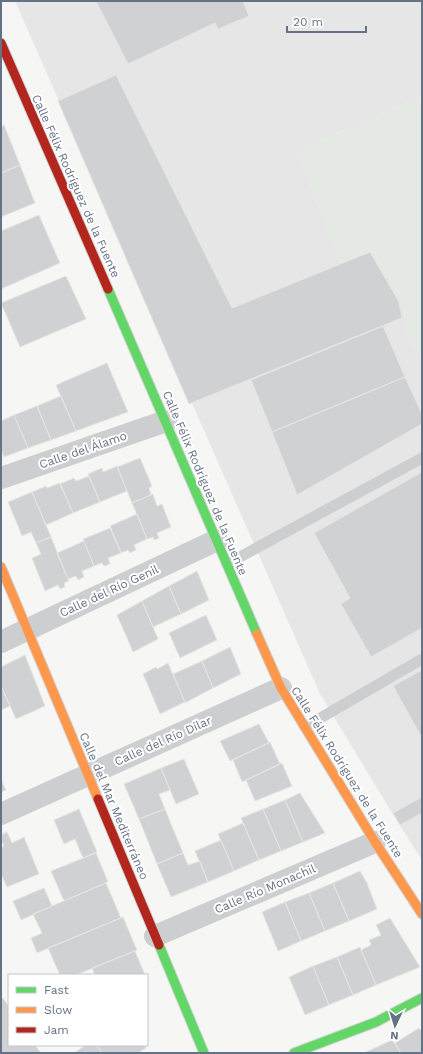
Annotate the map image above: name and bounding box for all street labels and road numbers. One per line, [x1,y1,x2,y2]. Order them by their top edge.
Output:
street label: Calle Félix Rodríguez de la Fuente [29,92,123,280]
street label: Calle Félix Rodríguez de la Fuente [160,389,250,577]
street label: Calle del Álamo [37,428,129,472]
street label: Calle del Río Genil [57,562,161,620]
street label: Calle Félix Rodríguez de la Fuente [288,684,406,860]
street label: Calle del Río Dílar [112,713,214,769]
street label: Calle del Mar Mediterráneo [77,730,151,882]
street label: Calle Río Monachil [212,861,318,917]

